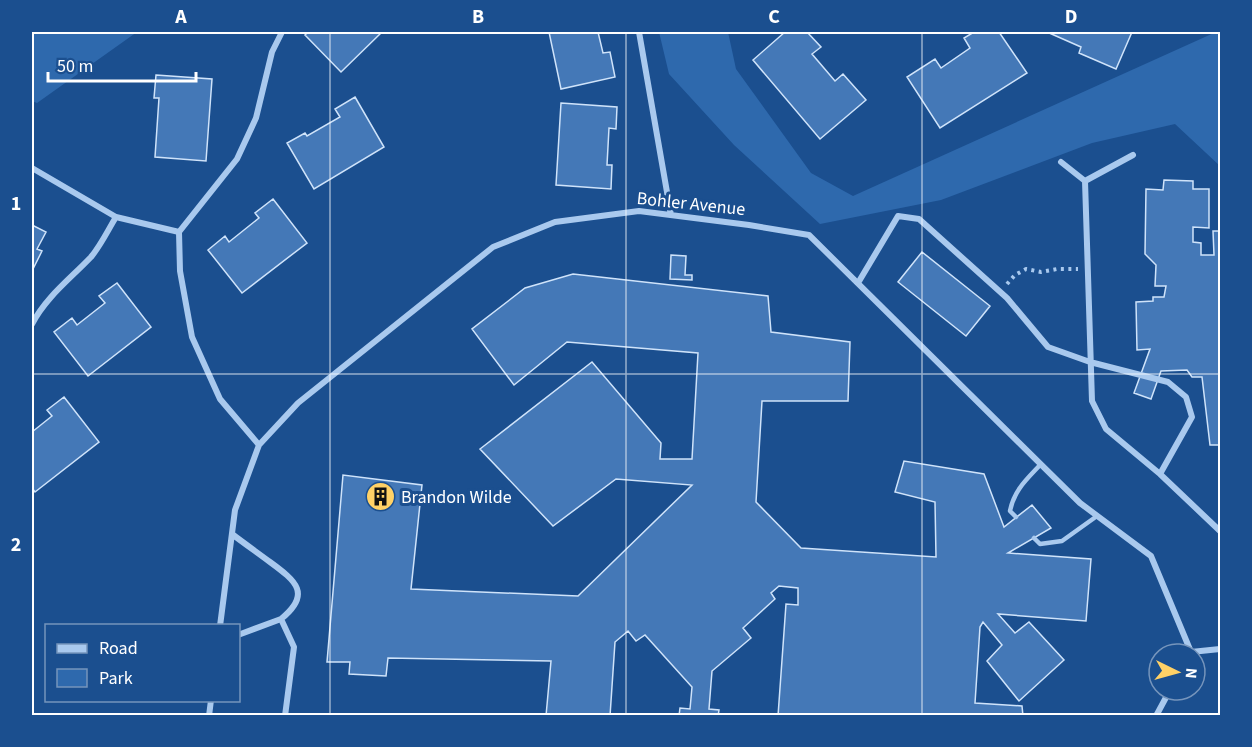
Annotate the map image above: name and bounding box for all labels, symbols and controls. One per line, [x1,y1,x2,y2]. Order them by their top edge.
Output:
text: A [174,3,187,31]
text: B [472,3,484,31]
text: C [768,3,780,31]
text: D [1065,3,1077,31]
scale bar [48,45,196,83]
text: 50 m [57,54,93,79]
street label: Bohler Avenue [635,186,747,222]
text: 1 [11,190,21,218]
building icon: Brandon Wilde [364,481,396,513]
place label: Brandon Wilde [401,485,512,510]
text: 2 [11,531,21,559]
legend [45,624,240,702]
text: Road [99,636,138,661]
north arrow [1147,642,1207,702]
text: Park [99,666,133,691]
text: N [1180,667,1202,679]

